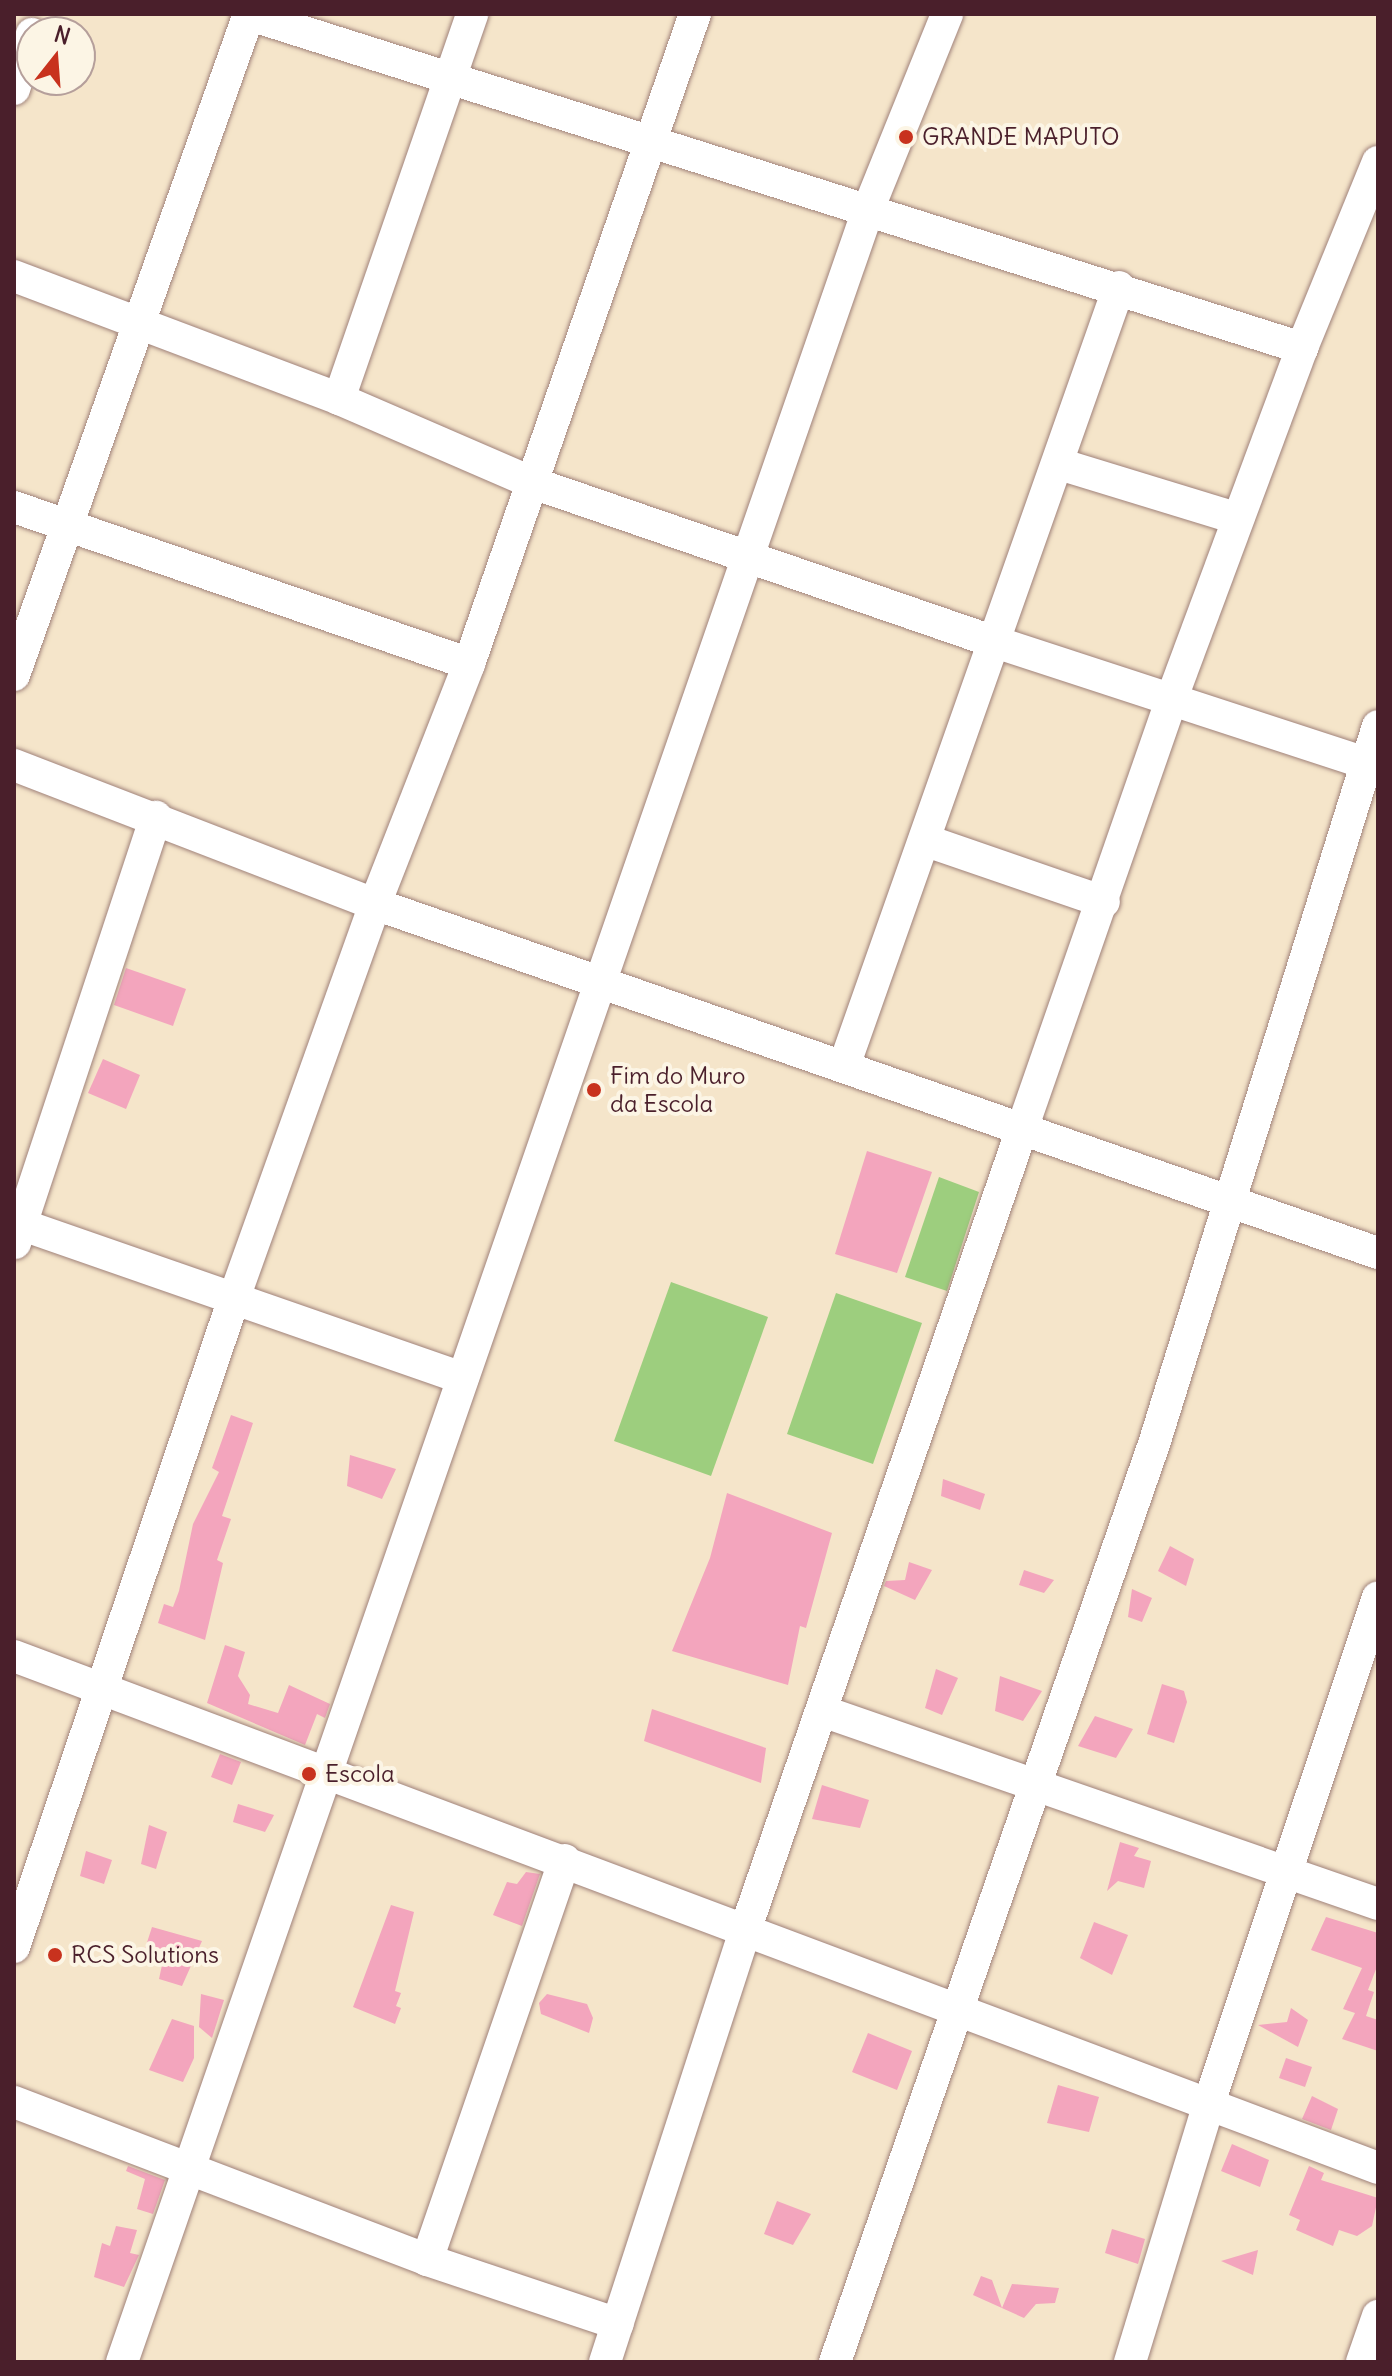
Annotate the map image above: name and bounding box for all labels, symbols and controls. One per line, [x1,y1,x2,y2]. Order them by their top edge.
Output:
north arrow [16,16,96,96]
text: N [51,19,74,51]
place label: GRANDE MAPUTO [922,123,1120,151]
marker: GRANDE MAPUTO [897,128,915,146]
place label: Fim do Muro da Escola [610,1062,745,1118]
marker: Fim do Muro da Escola [585,1081,603,1099]
place label: Escola [325,1760,395,1788]
marker: Escola [300,1765,318,1783]
place label: RCS Solutions [71,1941,219,1969]
marker: RCS Solutions [46,1946,64,1964]

